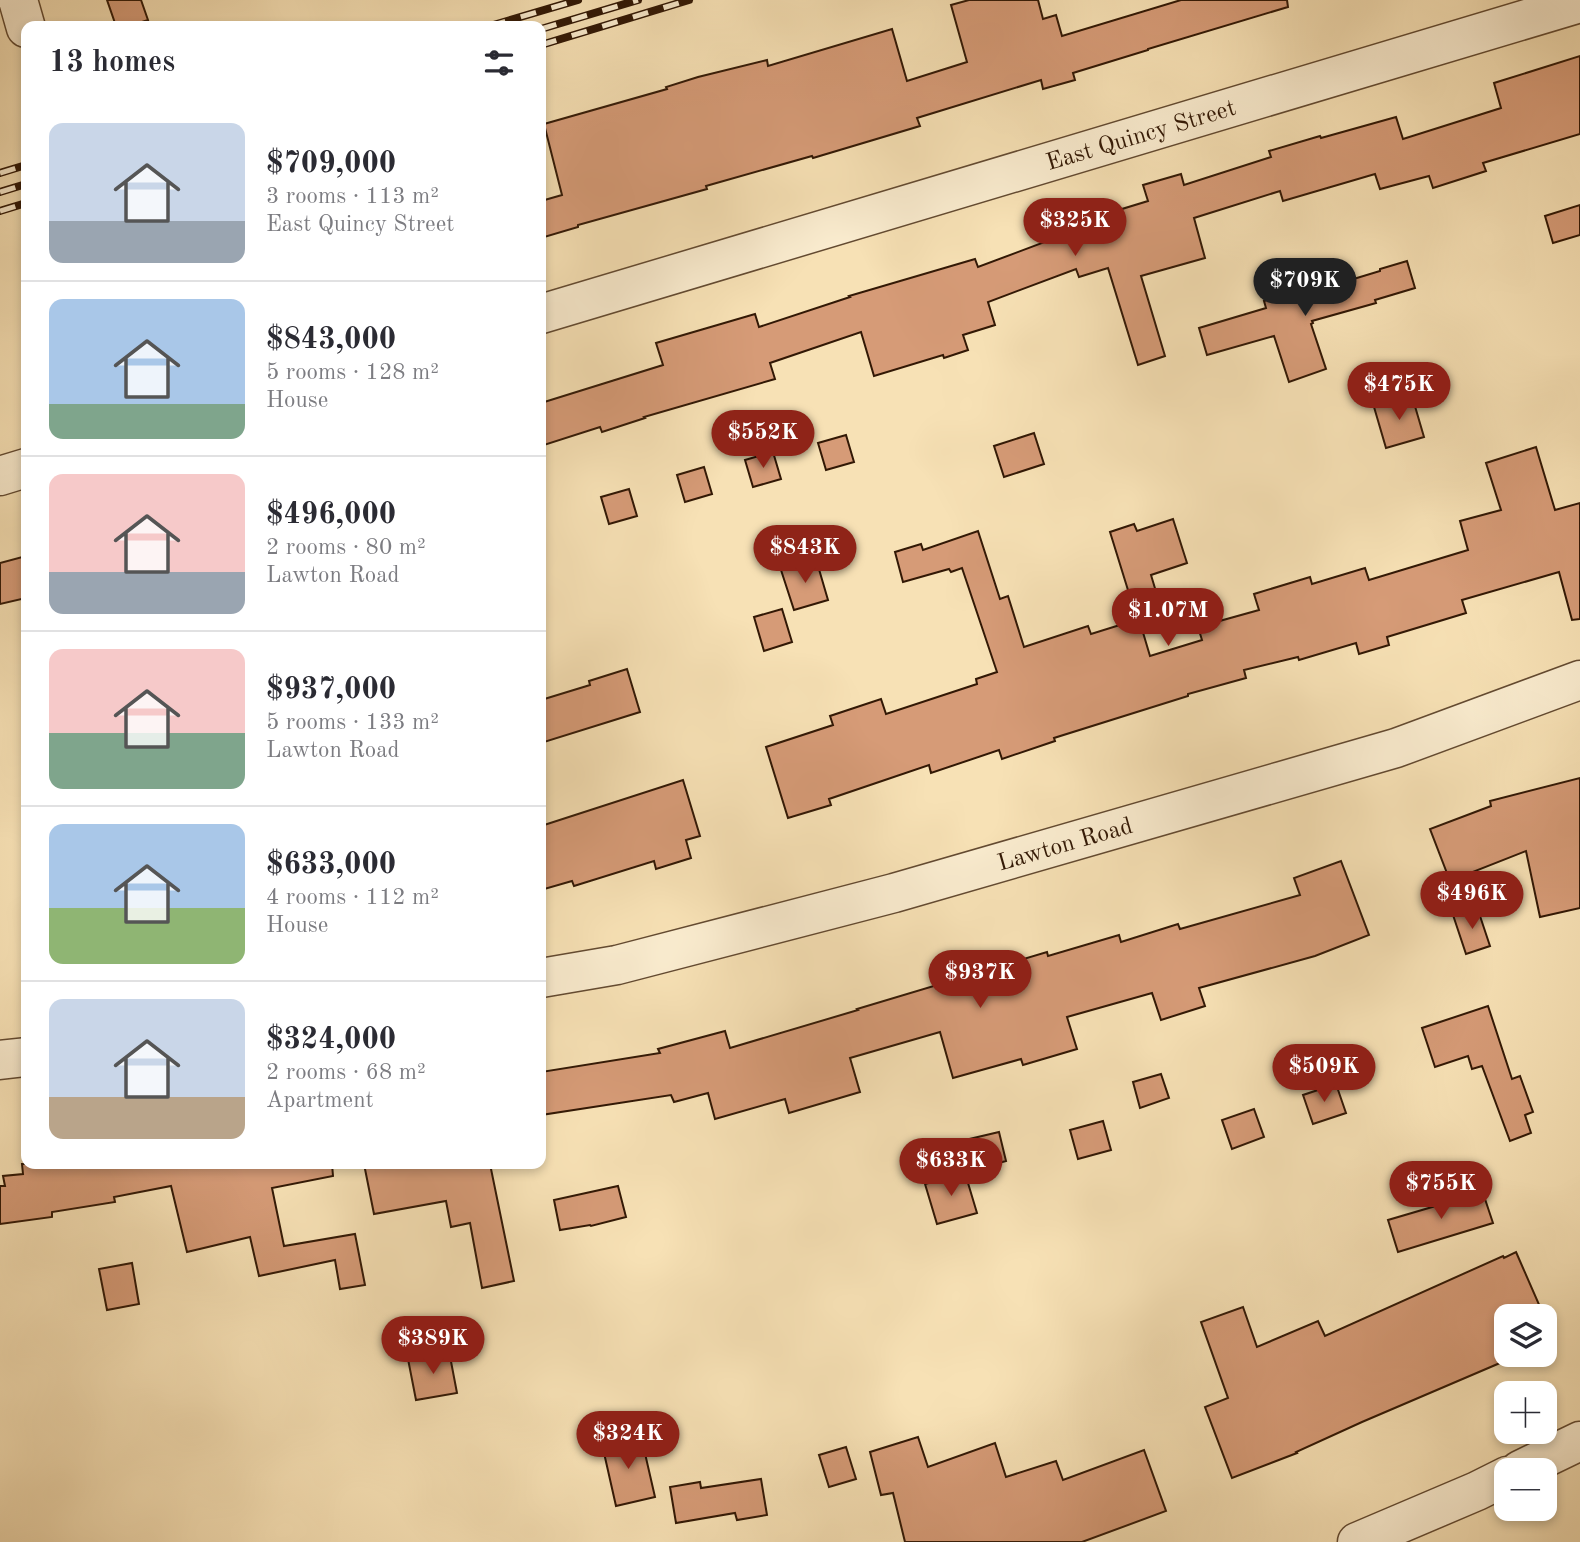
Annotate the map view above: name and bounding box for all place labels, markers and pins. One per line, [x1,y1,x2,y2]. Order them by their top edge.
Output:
pin: $325K [1026,198,1124,258]
pin: $709K [1256,258,1354,318]
pin: $475K [1350,362,1448,422]
pin: $552K [714,410,812,470]
pin: $843K [756,526,854,585]
pin: $1.07M [1111,588,1225,648]
pin: $496K [1423,872,1521,931]
pin: $937K [931,950,1029,1010]
pin: $509K [1275,1044,1373,1104]
pin: $633K [902,1138,1000,1198]
pin: $755K [1392,1162,1490,1221]
pin: $389K [384,1316,482,1376]
pin: $324K [579,1412,677,1471]

